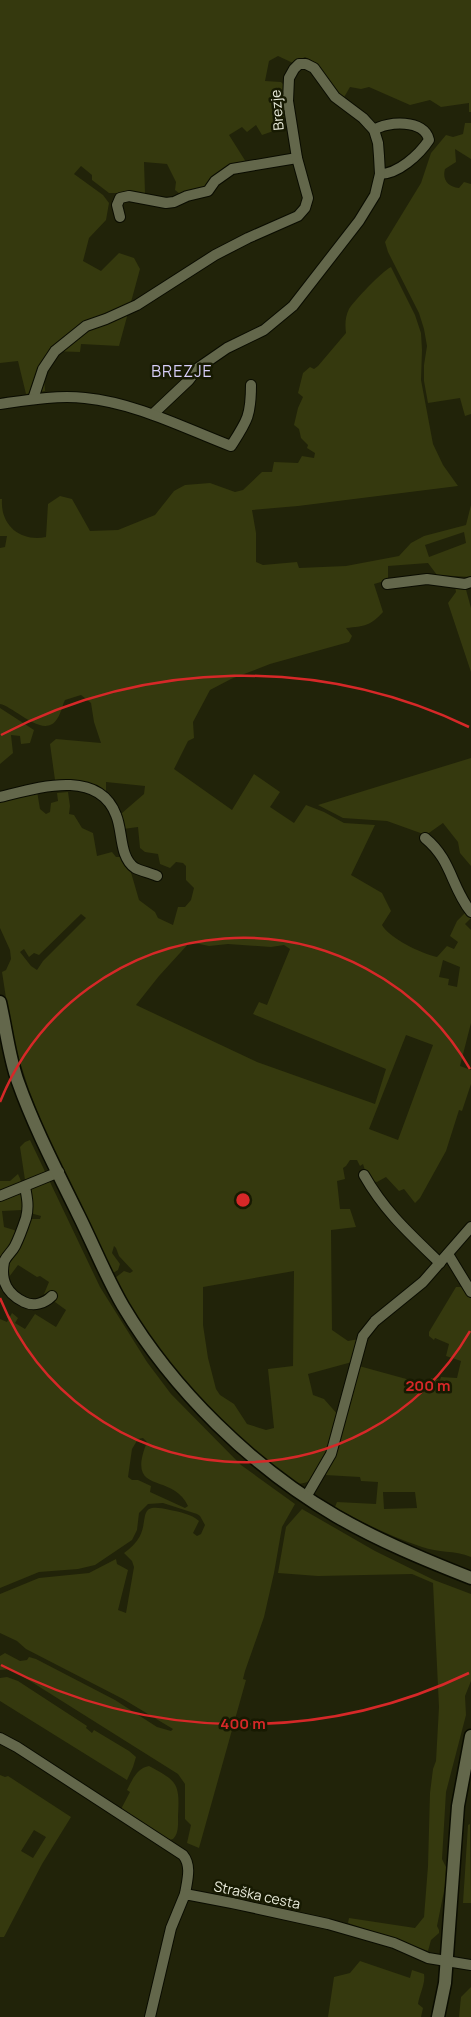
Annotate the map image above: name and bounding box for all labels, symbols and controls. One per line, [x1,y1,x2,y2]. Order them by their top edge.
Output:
street label: Brezje [265,89,288,131]
district label: BREZJE [151,360,213,382]
centre of rings [234,1191,252,1209]
text: 200 m [405,1375,451,1396]
text: 400 m [220,1713,266,1734]
street label: Straška cesta [212,1876,302,1913]

